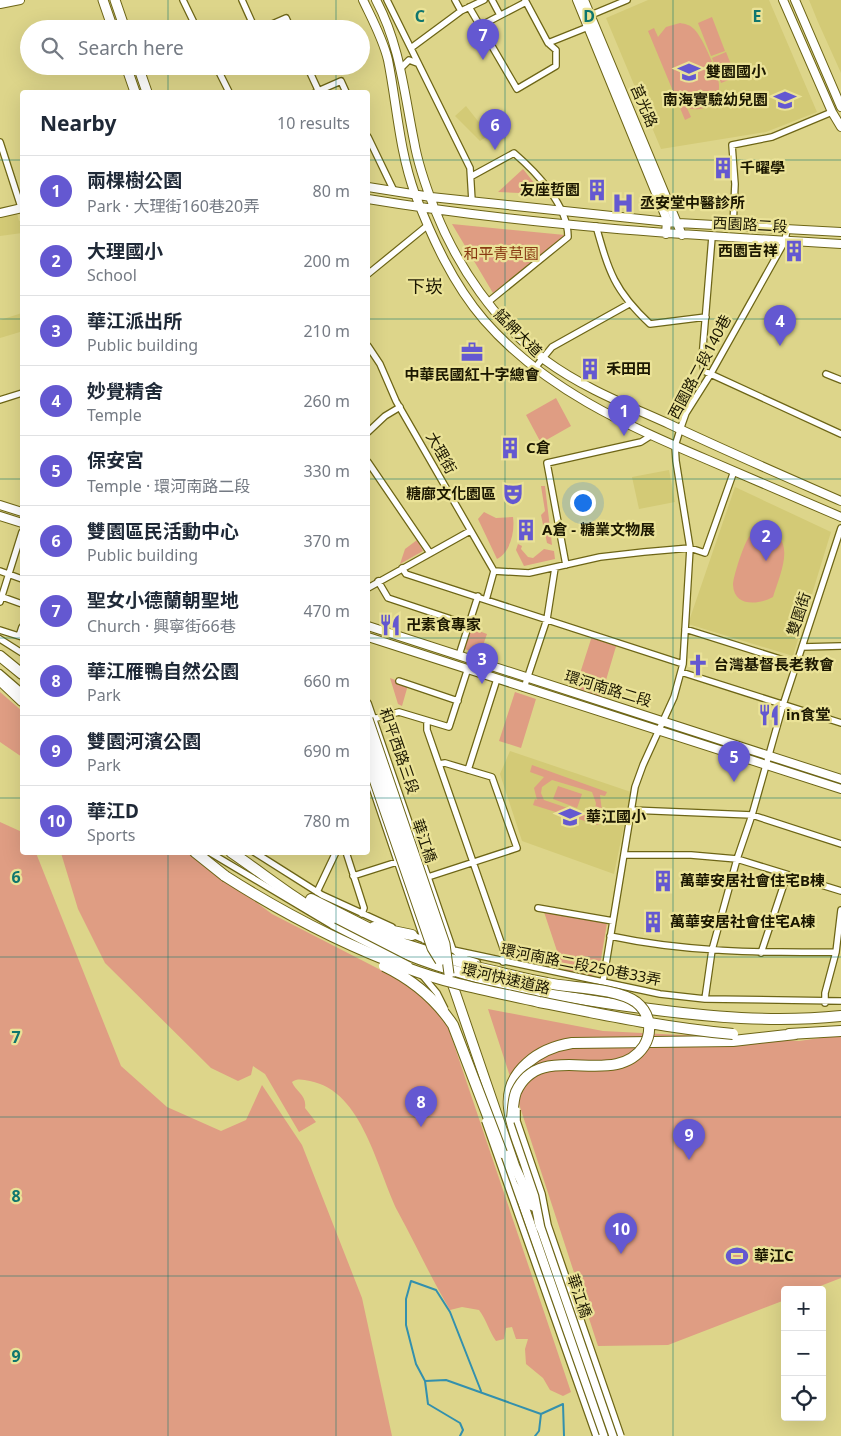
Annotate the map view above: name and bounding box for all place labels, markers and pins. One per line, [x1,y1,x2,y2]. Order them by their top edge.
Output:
pin: 7 [467,19,499,60]
school or university icon: 雙園國小 [676,59,702,85]
place label: 雙園國小 [706,61,767,81]
school or university icon: 南海實驗幼兒園 [772,87,798,113]
place label: 南海實驗幼兒園 [663,89,768,109]
pin: 6 [479,109,511,150]
building icon: 千曜學 [710,155,736,181]
place label: 千曜學 [740,157,785,177]
building icon: 友座哲園 [584,177,610,203]
place label: 友座哲園 [520,179,580,199]
hospital icon: 丞安堂中醫診所 [610,190,636,216]
place label: 丞安堂中醫診所 [640,192,745,212]
building icon: 西園吉祥 [781,238,807,264]
place label: 西園吉祥 [718,240,778,260]
pin: 4 [764,305,796,346]
office icon: 中華民國紅十字總會 [459,339,485,365]
building icon: 禾田田 [577,356,603,382]
place label: 禾田田 [606,358,651,378]
place label: 中華民國紅十字總會 [404,364,540,384]
pin: 1 [608,395,640,436]
building icon: C倉 [497,435,523,461]
place label: C倉 [526,437,551,457]
theatre icon: 糖廍文化園區 [500,481,526,507]
place label: 糖廍文化園區 [406,483,496,503]
building icon: A倉 - 糖業文物展 [513,517,539,543]
place label: A倉 - 糖業文物展 [542,519,655,539]
pin: 2 [750,520,782,561]
restaurant icon: 卍素食專家 [377,612,403,638]
place label: 卍素食專家 [406,614,481,634]
pin: 3 [466,643,498,684]
church icon: 台灣基督長老教會 [685,652,711,678]
place label: 台灣基督長老教會 [714,654,834,674]
restaurant icon: in食堂 [756,702,782,728]
place label: in食堂 [786,704,830,724]
pin: 5 [718,741,750,782]
school or university icon: 華江國小 [557,804,583,830]
place label: 華江國小 [586,806,647,826]
building icon: 萬華安居社會住宅B棟 [650,868,676,894]
place label: 萬華安居社會住宅B棟 [680,870,825,890]
building icon: 萬華安居社會住宅A棟 [640,909,666,935]
place label: 萬華安居社會住宅A棟 [670,911,815,931]
pin: 8 [405,1086,437,1127]
pin: 9 [673,1119,705,1160]
pin: 10 [605,1213,637,1254]
sports icon: 華江C [724,1243,750,1269]
place label: 華江C [754,1245,794,1265]

